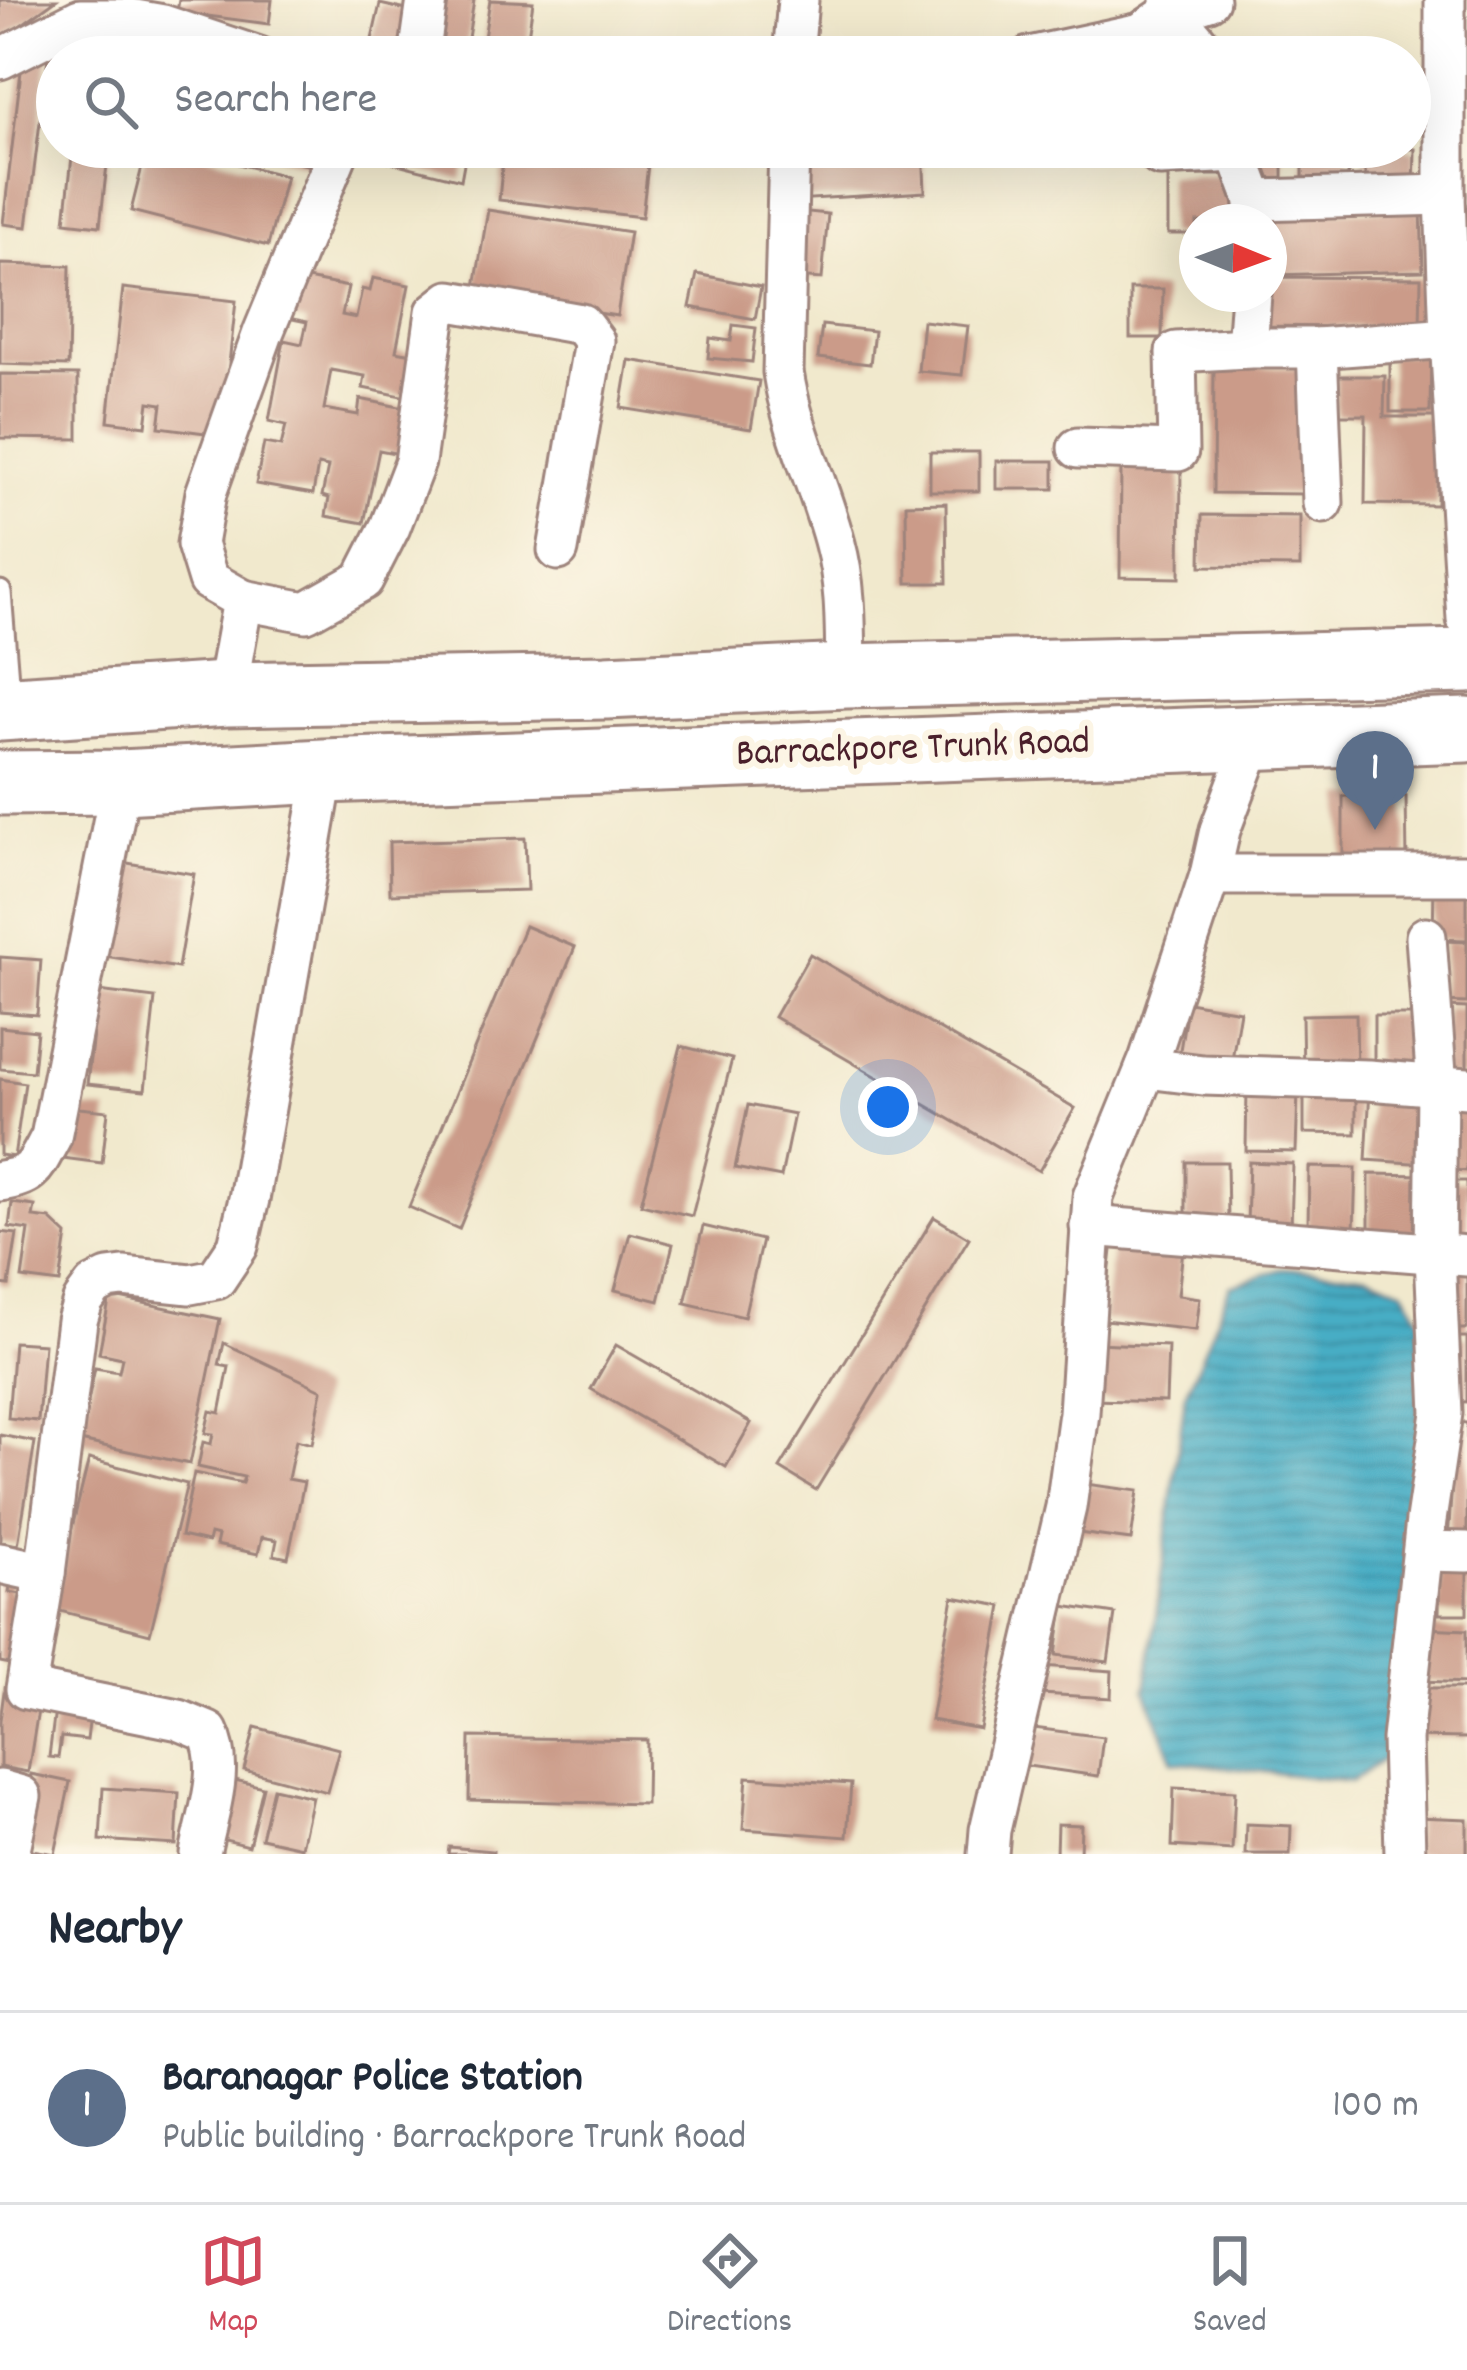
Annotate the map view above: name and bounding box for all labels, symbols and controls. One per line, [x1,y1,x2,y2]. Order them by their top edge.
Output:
search box [36,36,1431,168]
icon: search [78,69,144,135]
text: Search here [174,70,377,134]
north arrow [1179,204,1287,312]
street label: Barrackpore Trunk Road [735,716,1091,784]
pin: 1 [1336,731,1414,830]
your location [858,1077,918,1137]
text: Nearby [48,1896,181,1968]
text: Baranagar Police Station [162,2048,583,2112]
text: 1 [83,2080,91,2135]
text: 100 m [1332,2080,1419,2135]
text: Public building · Barrackpore Trunk Road [162,2112,746,2167]
tab: Map [200,2228,266,2347]
tab: Directions [667,2228,792,2347]
tab: Saved [1193,2228,1267,2347]

